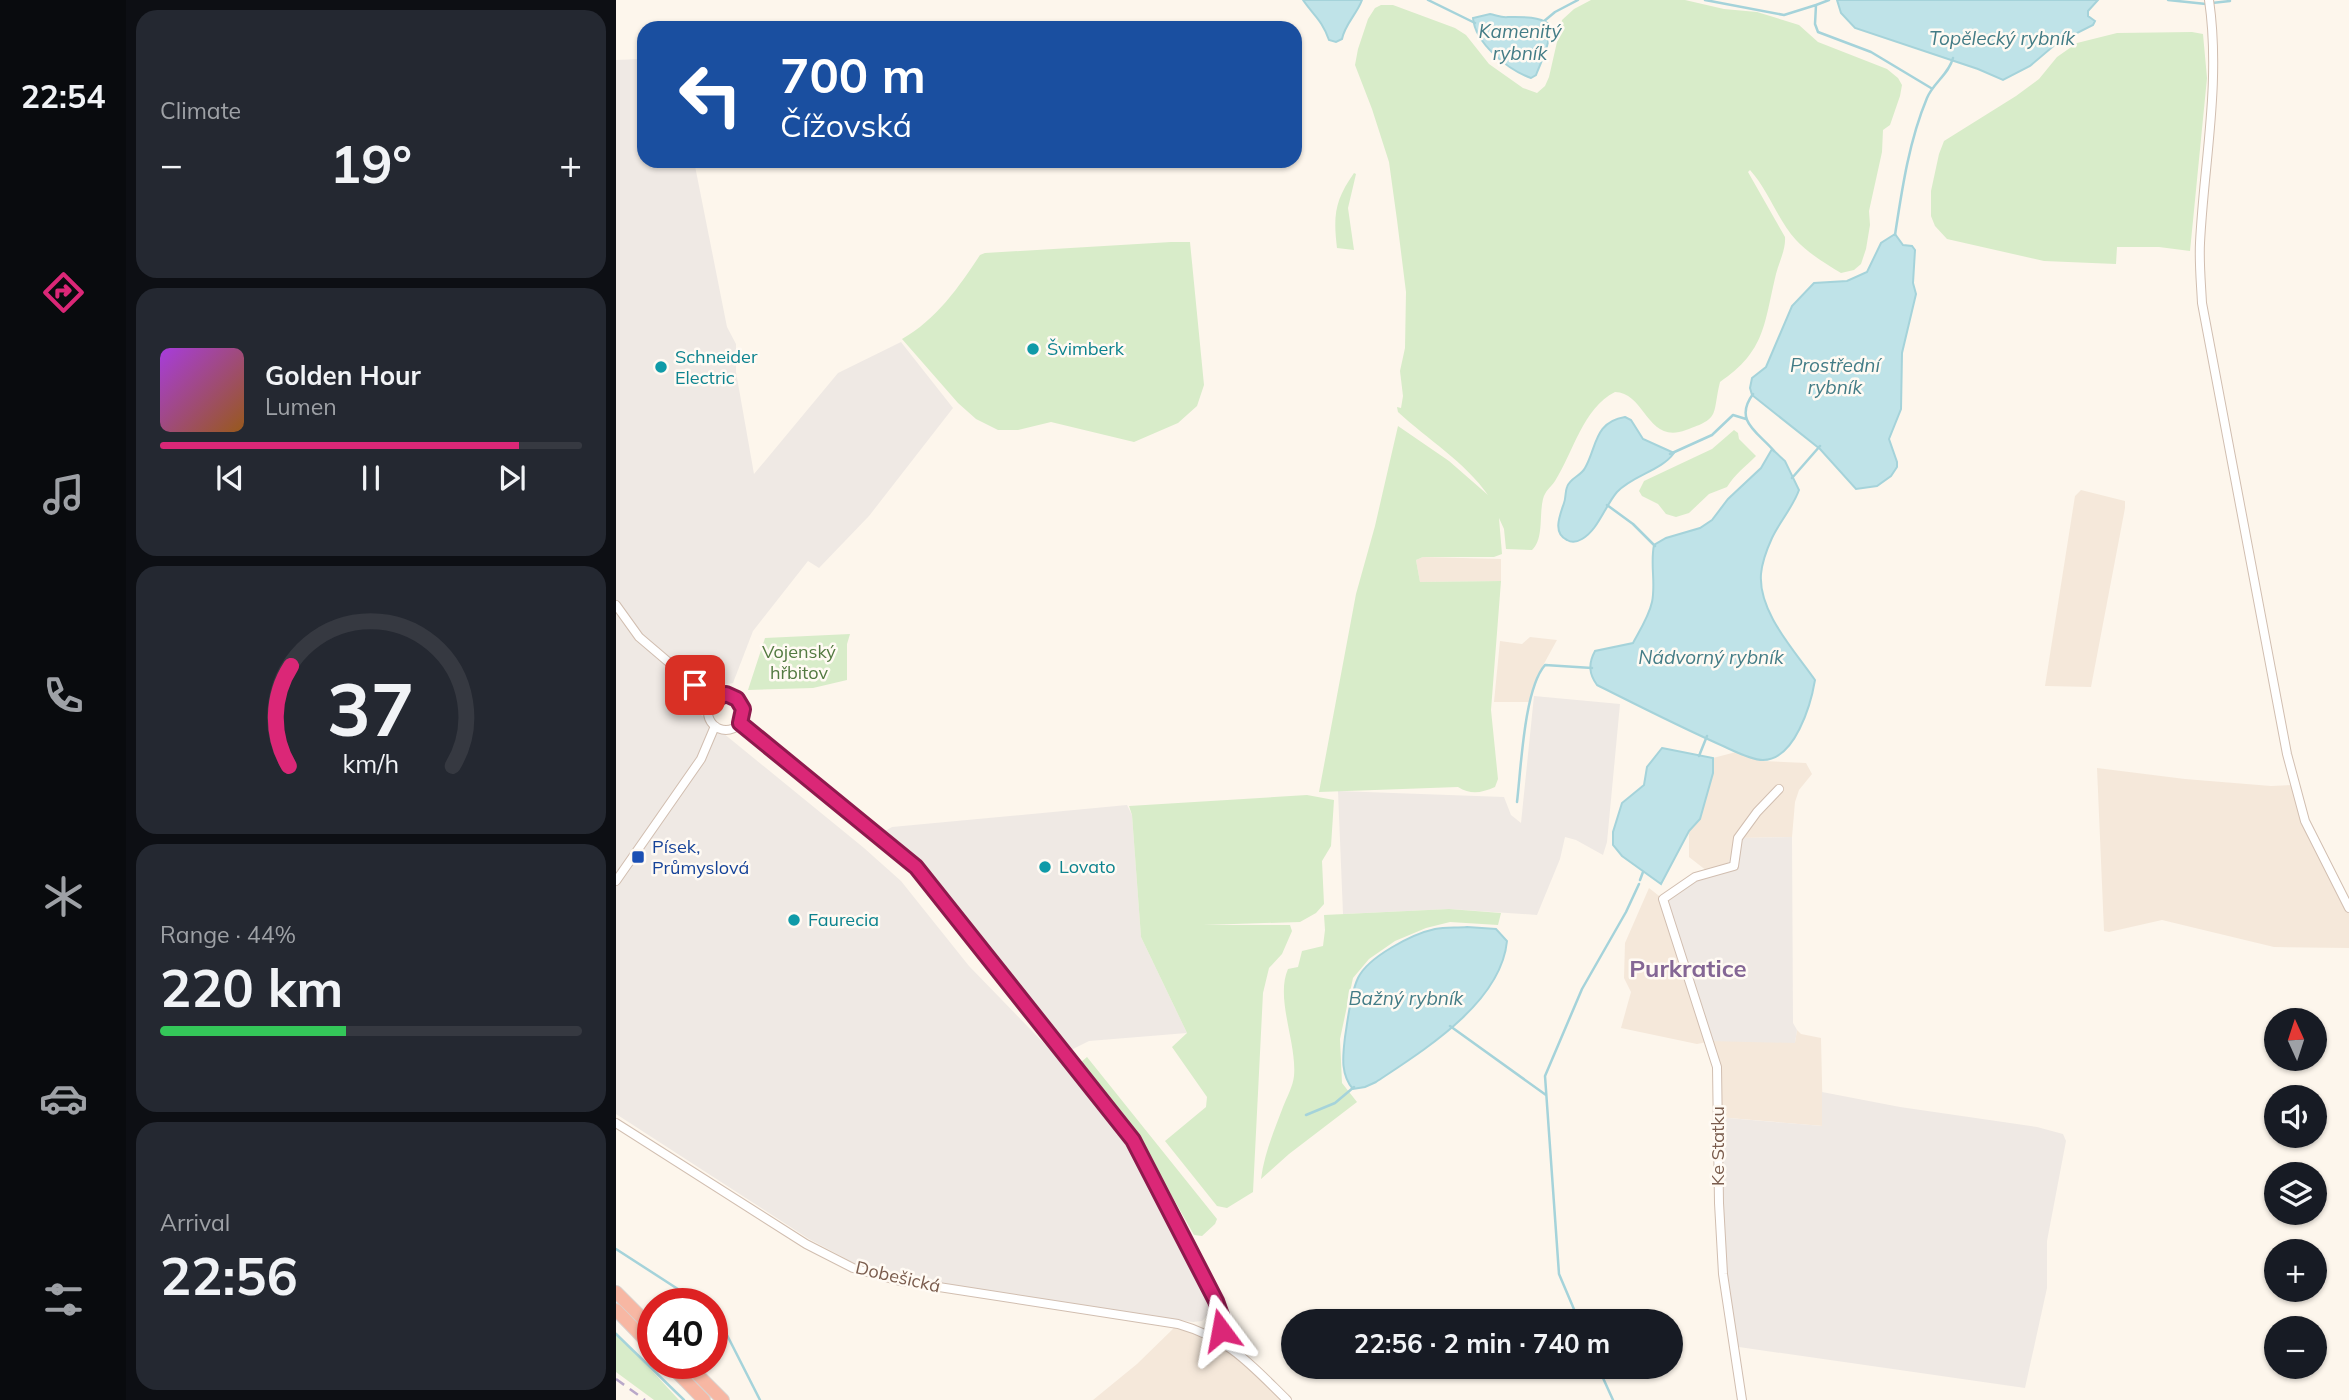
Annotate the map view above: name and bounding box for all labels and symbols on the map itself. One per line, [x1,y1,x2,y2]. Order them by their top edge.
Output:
water label: Kamenitý rybník [1479,19,1562,65]
water label: Topělecký rybník [1929,26,2076,50]
place label: Švimberk [1047,337,1125,360]
marker: Švimberk [1025,341,1041,357]
place label: Schneider Electric [675,345,758,389]
water label: Prostřední rybník [1790,353,1882,399]
marker: Schneider Electric [653,359,669,375]
park label: Vojenský hřbitov [762,640,836,684]
water label: Nádvorný rybník [1638,645,1785,669]
pin [665,655,725,715]
place label: Písek, Průmyslová [652,835,749,879]
marker: Písek, Průmyslová [630,849,646,865]
place label: Lovato [1059,855,1116,878]
marker: Lovato [1037,859,1053,875]
place label: Faurecia [808,908,879,931]
marker: Faurecia [786,912,802,928]
district label: Purkratice [1629,953,1747,983]
water label: Bažný rybník [1349,986,1465,1010]
north arrow [2264,1008,2328,1071]
street label: Ke Statku [1706,1106,1729,1186]
street label: Dobešická [853,1256,943,1297]
speed limit sign: 40 [637,1288,728,1379]
position arrow [1184,1293,1258,1367]

